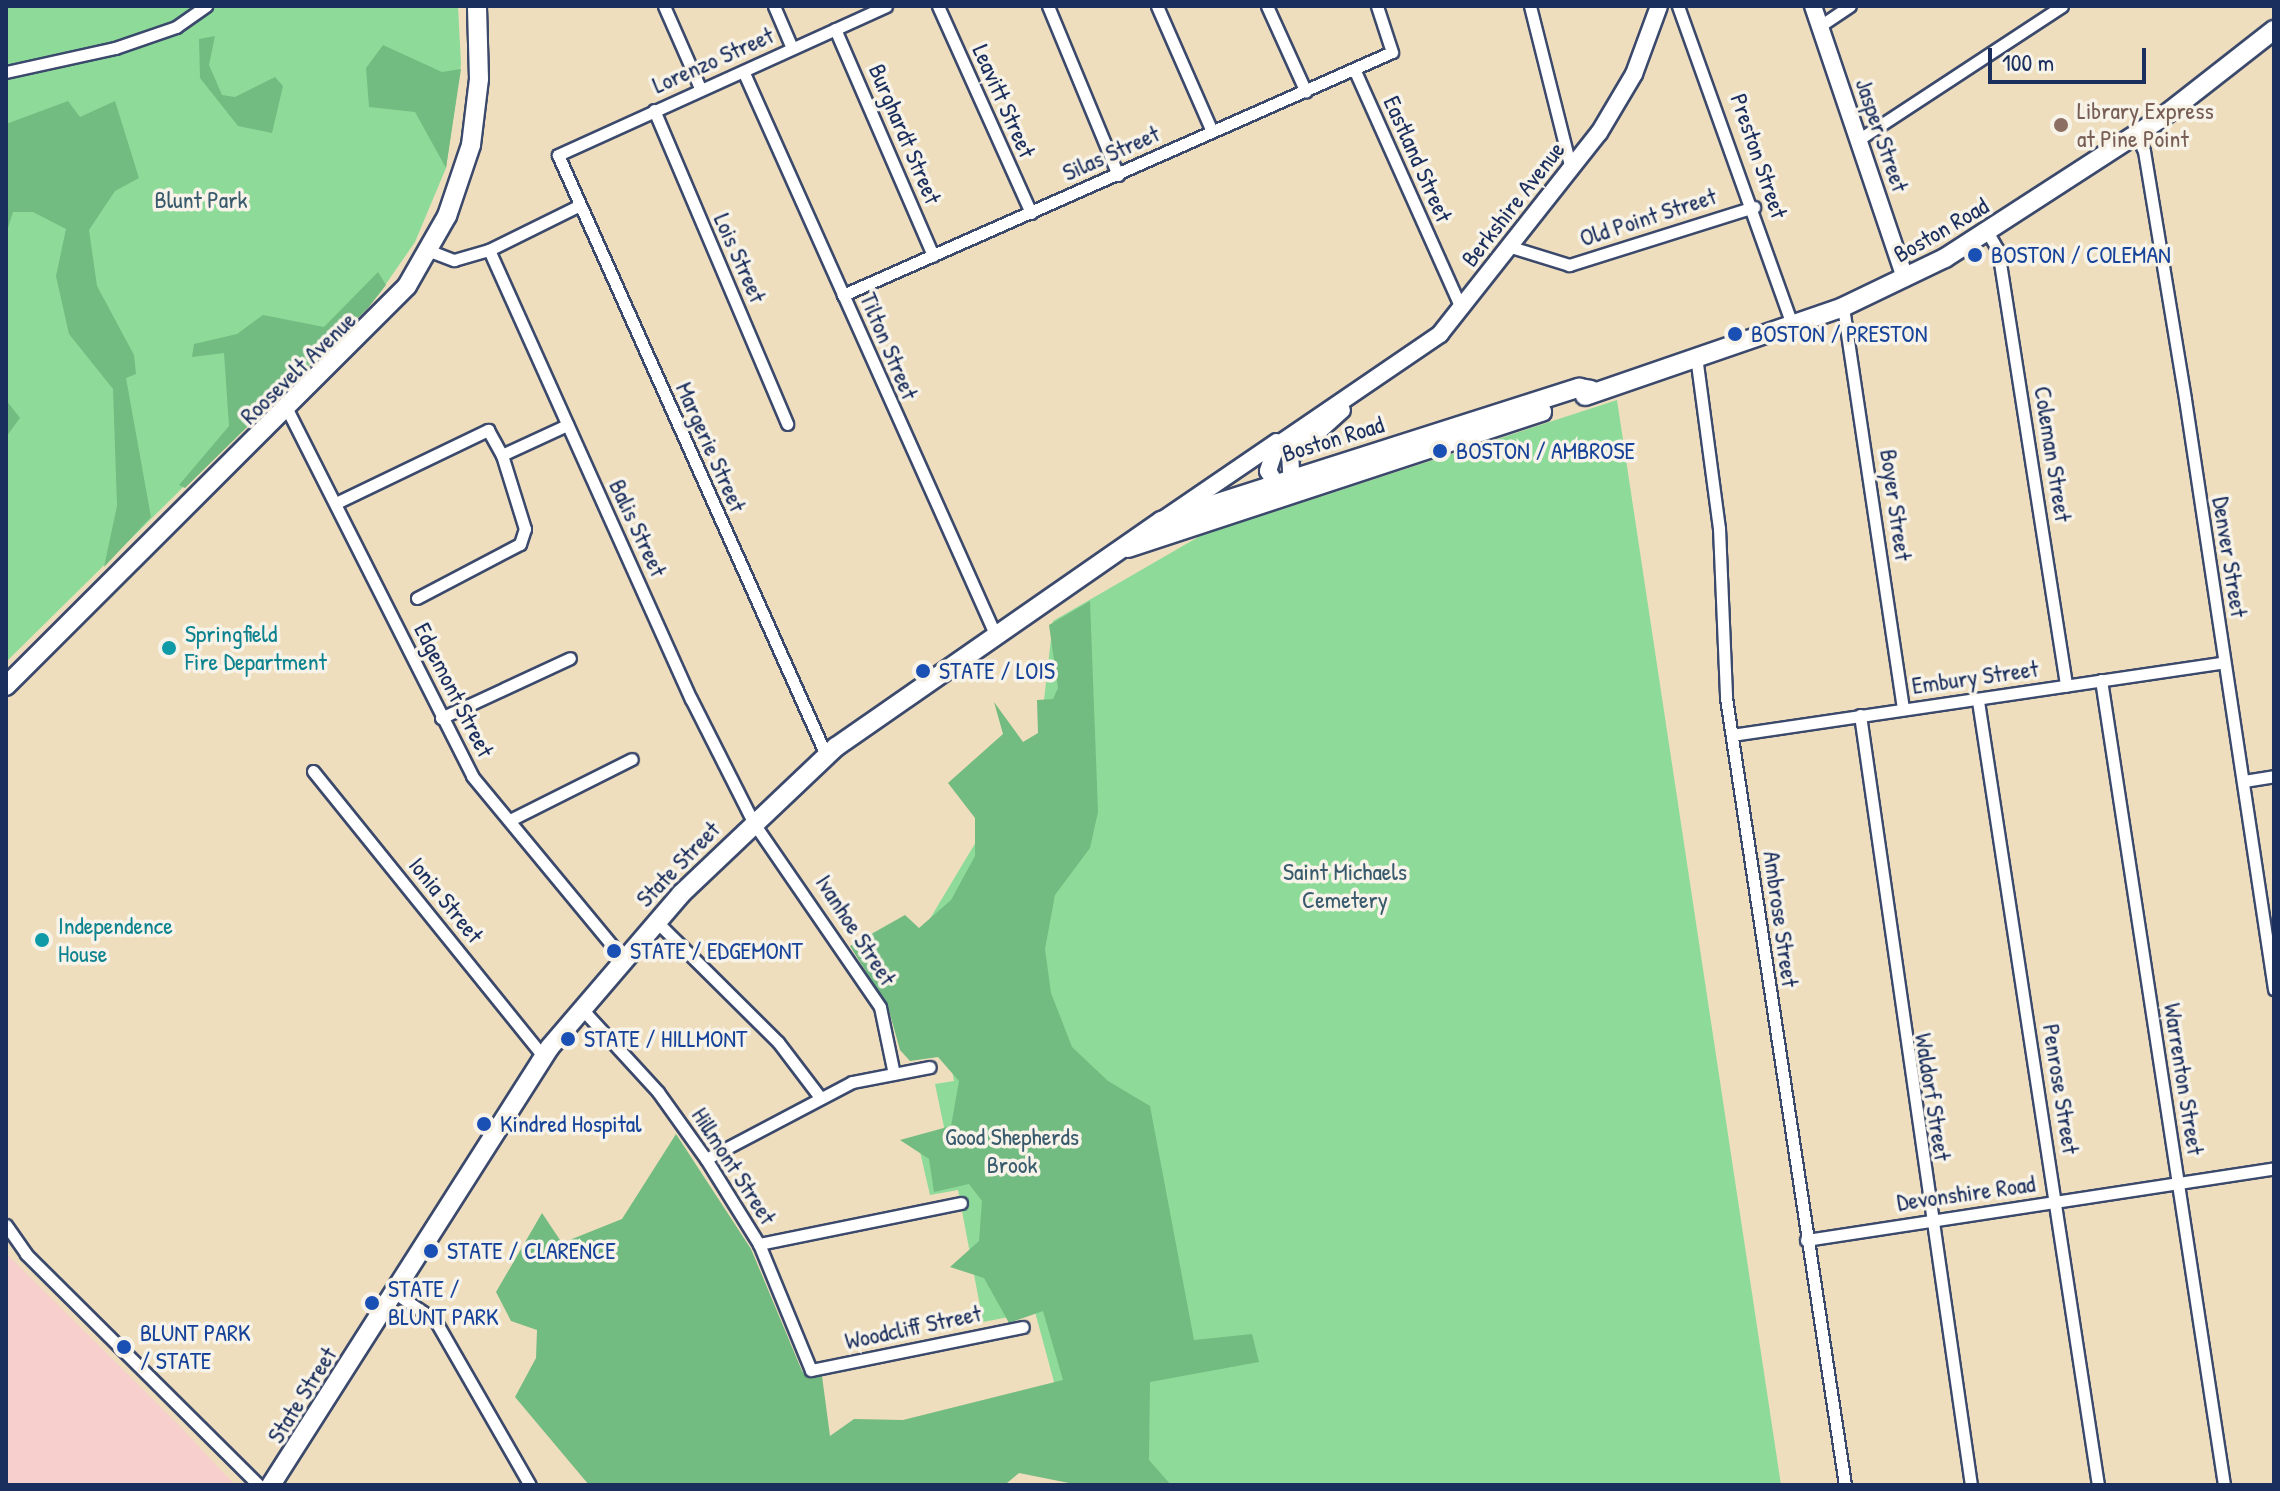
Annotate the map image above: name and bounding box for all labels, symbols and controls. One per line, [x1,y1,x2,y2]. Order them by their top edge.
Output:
street label: Lorenzo Street [648,20,778,100]
scale bar [1992,32,2150,82]
street label: Leavitt Street [966,40,1042,162]
text: 100 m [2002,46,2054,78]
street label: Burghardt Street [863,60,947,208]
street label: Jasper Street [1849,75,1915,195]
street label: Preston Street [1724,90,1794,222]
street label: Eastland Street [1377,92,1459,226]
place label: Library Express at Pine Point [2077,97,2214,153]
marker: Library Express at Pine Point [2052,116,2070,134]
street label: Silas Street [1058,119,1164,187]
street label: Berkshire Avenue [1455,136,1571,272]
street label: Old Point Street [1576,181,1720,253]
park label: Blunt Park [155,186,247,214]
street label: Boston Road [1888,191,1994,269]
street label: Lois Street [708,209,772,307]
place label: BOSTON / COLEMAN [1991,241,2171,269]
marker: BOSTON / COLEMAN [1966,246,1984,264]
street label: Tilton Street [854,288,924,404]
street label: Roosevelt Avenue [234,306,362,430]
place label: BOSTON / PRESTON [1751,320,1927,348]
marker: BOSTON / PRESTON [1726,325,1744,343]
street label: Margerie Street [670,378,752,516]
street label: Coleman Street [2028,384,2078,524]
street label: Boston Road [1279,410,1387,468]
place label: BOSTON / AMBROSE [1456,437,1635,465]
marker: BOSTON / AMBROSE [1431,442,1449,460]
street label: Boyer Street [1874,447,1918,563]
street label: Balis Street [603,475,673,581]
street label: Denver Street [2206,495,2254,619]
street label: Edgemont Street [408,618,500,762]
place label: Springfield Fire Department [185,620,327,676]
marker: Springfield Fire Department [160,639,178,657]
street label: Embury Street [1910,654,2040,700]
place label: STATE / LOIS [939,657,1055,685]
marker: STATE / LOIS [914,662,932,680]
street label: State Street [630,815,726,913]
street label: Ambrose Street [1757,849,1805,989]
street label: Ionia Street [403,851,489,949]
park label: Saint Michaels Cemetery [1283,858,1407,914]
street label: Ivanhoe Street [810,869,902,991]
place label: Independence House [58,912,173,968]
marker: Independence House [33,931,51,949]
place label: STATE / EDGEMONT [630,937,803,965]
marker: STATE / EDGEMONT [605,942,623,960]
street label: Warrenton Street [2158,1001,2210,1157]
street label: Penrose Street [2037,1022,2085,1156]
place label: STATE / HILLMONT [584,1025,747,1053]
marker: STATE / HILLMONT [559,1030,577,1048]
street label: Waldorf Street [1909,1031,1957,1163]
street label: Hillmont Street [686,1102,782,1230]
place label: Kindred Hospital [500,1110,642,1138]
marker: Kindred Hospital [475,1115,493,1133]
park label: Good Shepherds Brook [945,1123,1079,1179]
street label: Devonshire Road [1895,1169,2037,1217]
place label: STATE / CLARENCE [447,1237,616,1265]
marker: STATE / CLARENCE [422,1242,440,1260]
place label: STATE / BLUNT PARK [388,1275,499,1331]
marker: STATE / BLUNT PARK [363,1294,381,1312]
street label: Woodcliff Street [842,1299,984,1355]
place label: BLUNT PARK / STATE [140,1319,251,1375]
marker: BLUNT PARK / STATE [115,1338,133,1356]
street label: State Street [261,1342,343,1448]

